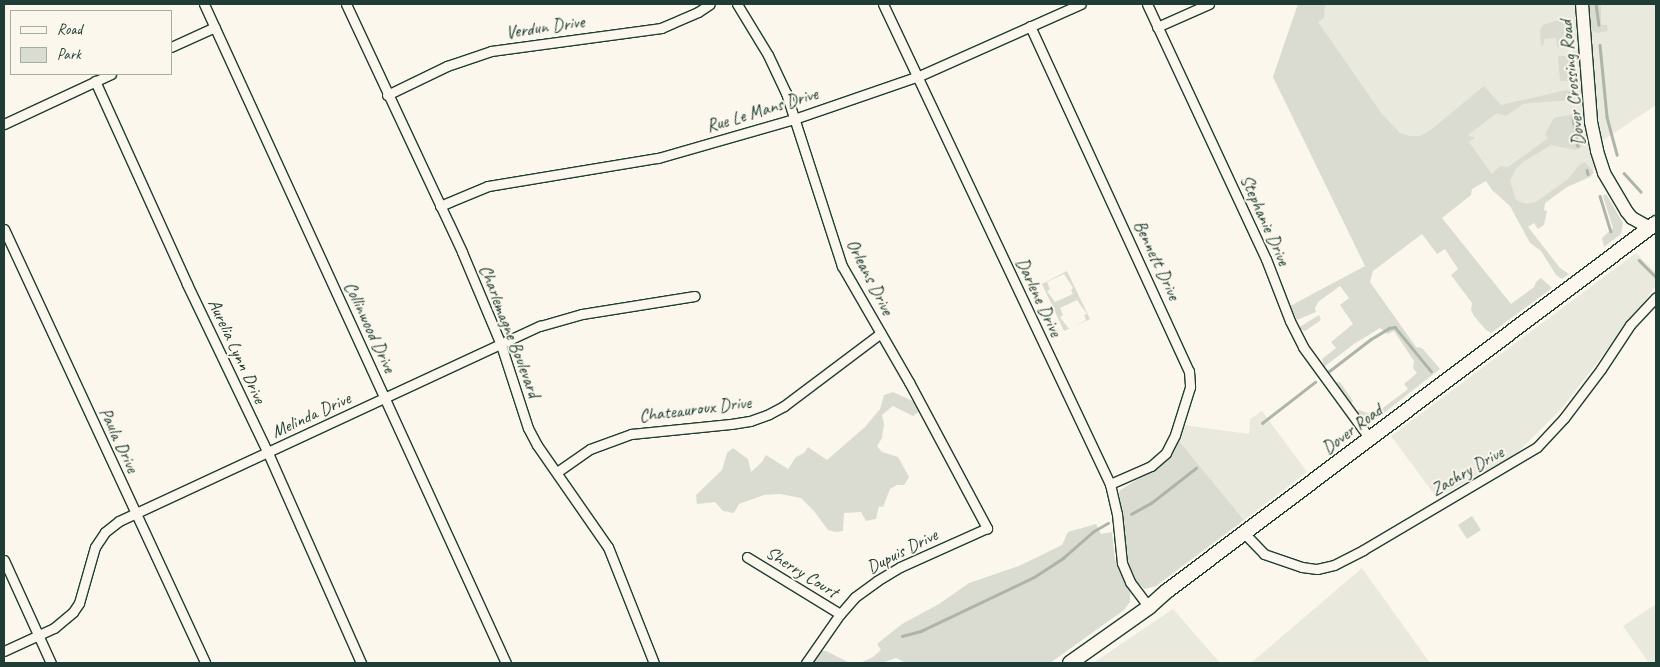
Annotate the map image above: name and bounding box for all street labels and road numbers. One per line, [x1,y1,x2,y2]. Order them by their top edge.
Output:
street label: Verdun Drive [504,11,586,43]
street label: Dover Crossing Road [1555,19,1589,147]
street label: Rue Le Mans Drive [704,83,820,137]
street label: Stephanie Drive [1235,171,1295,269]
street label: Bennett Drive [1129,217,1185,303]
street label: Orleans Drive [842,235,898,319]
street label: Darlene Drive [1011,254,1067,340]
street label: Charlemagne Boulevard [475,261,545,401]
street label: Collinwood Drive [339,278,401,376]
street label: Aurelia Lynn Drive [203,295,271,407]
street label: Melinda Drive [268,387,354,443]
street label: Chateauroux Drive [638,391,752,427]
street label: Dover Road [1318,399,1386,459]
street label: Paula Drive [95,404,143,476]
street label: Zachry Drive [1427,441,1507,501]
street label: Dupuis Drive [863,524,941,578]
street label: Sherry Court [762,541,842,603]

